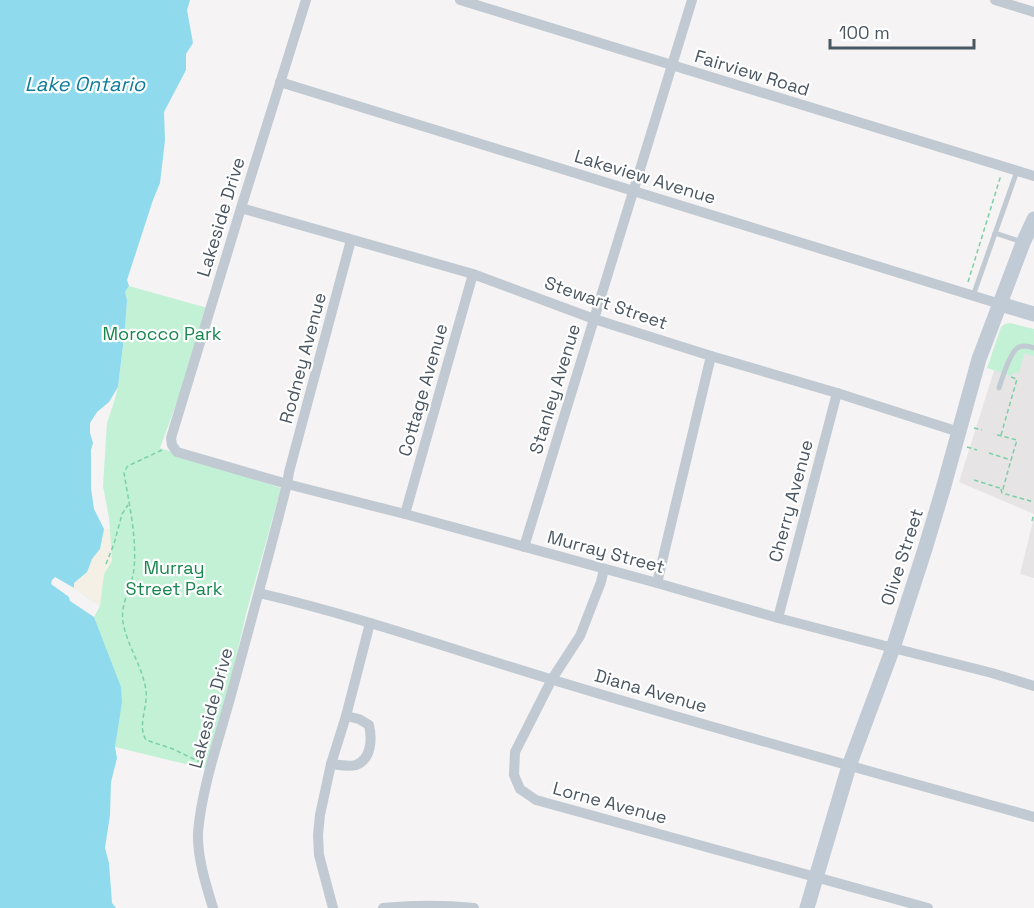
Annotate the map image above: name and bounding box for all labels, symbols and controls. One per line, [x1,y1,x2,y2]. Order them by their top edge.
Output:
scale bar [830,12,974,50]
text: 100 m [839,21,890,44]
street label: Fairview Road [692,44,812,101]
water label: Lake Ontario [25,71,146,97]
street label: Lakeview Avenue [572,144,719,209]
street label: Lakeside Drive [191,154,250,279]
street label: Stewart Street [542,271,671,334]
street label: Rodney Avenue [274,290,331,426]
street label: Cottage Avenue [393,321,452,459]
street label: Stanley Avenue [524,321,585,457]
park label: Morocco Park [103,322,222,345]
street label: Cherry Avenue [763,437,818,565]
street label: Olive Street [875,506,928,608]
street label: Murray Street [545,525,667,578]
park label: Murray Street Park [125,556,223,600]
street label: Lakeside Drive [183,645,238,771]
street label: Diana Avenue [592,663,710,718]
street label: Lorne Avenue [550,776,670,829]

